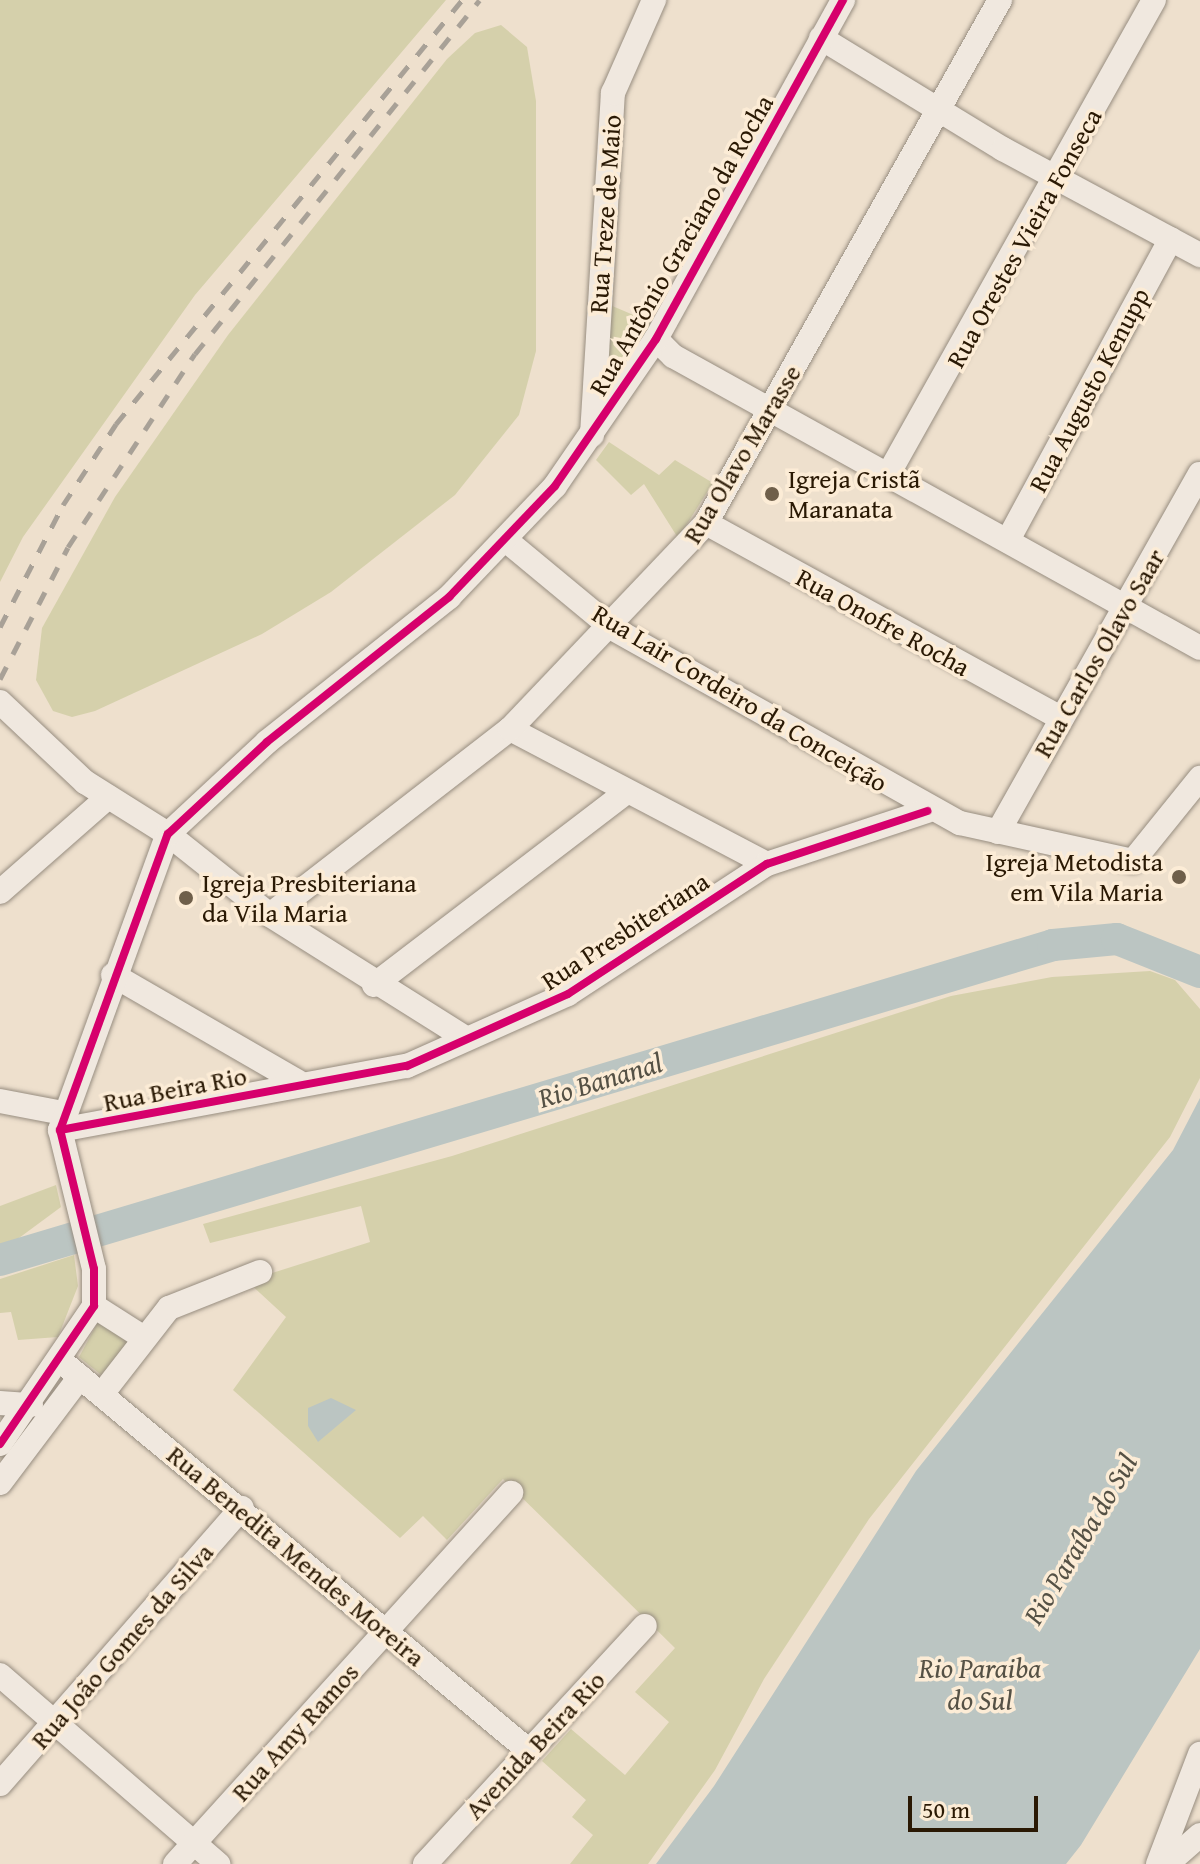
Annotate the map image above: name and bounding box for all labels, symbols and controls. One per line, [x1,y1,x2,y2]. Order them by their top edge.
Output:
street label: Rua Antônio Graciano da Rocha [582,89,780,401]
street label: Rua Orestes Vieira Fonseca [940,103,1108,373]
street label: Rua Treze de Maio [582,113,628,315]
street label: Rua Augusto Kenupp [1022,283,1156,497]
street label: Rua Olavo Marasse [676,359,808,549]
place label: Igreja Cristã Maranata [788,463,920,524]
marker: Igreja Cristã Maranata [763,485,781,503]
street label: Rua Carlos Olavo Saar [1027,543,1171,763]
street label: Rua Onofre Rocha [791,561,975,683]
street label: Rua Lair Cordeiro da Conceição [587,598,893,798]
place label: Igreja Metodista em Vila Maria [986,846,1163,908]
street label: Rua Presbiteriana [535,865,715,997]
place label: Igreja Presbiteriana da Vila Maria [202,867,417,928]
marker: Igreja Metodista em Vila Maria [1170,868,1188,886]
marker: Igreja Presbiteriana da Vila Maria [177,889,195,907]
water label: Rio Bananal [534,1045,666,1115]
street label: Rua Beira Rio [101,1060,249,1118]
street label: Rua Benedita Mendes Moreira [161,1439,431,1673]
water label: Rio Paraíba do Sul [1016,1448,1144,1630]
street label: Rua João Gomes da Silva [24,1537,220,1755]
water label: Rio Paraiba do Sul [919,1651,1041,1717]
street label: Rua Amy Ramos [225,1657,365,1807]
street label: Avenida Beira Rio [458,1664,612,1826]
scale bar [912,1780,1042,1830]
text: 50 m [922,1792,970,1827]

